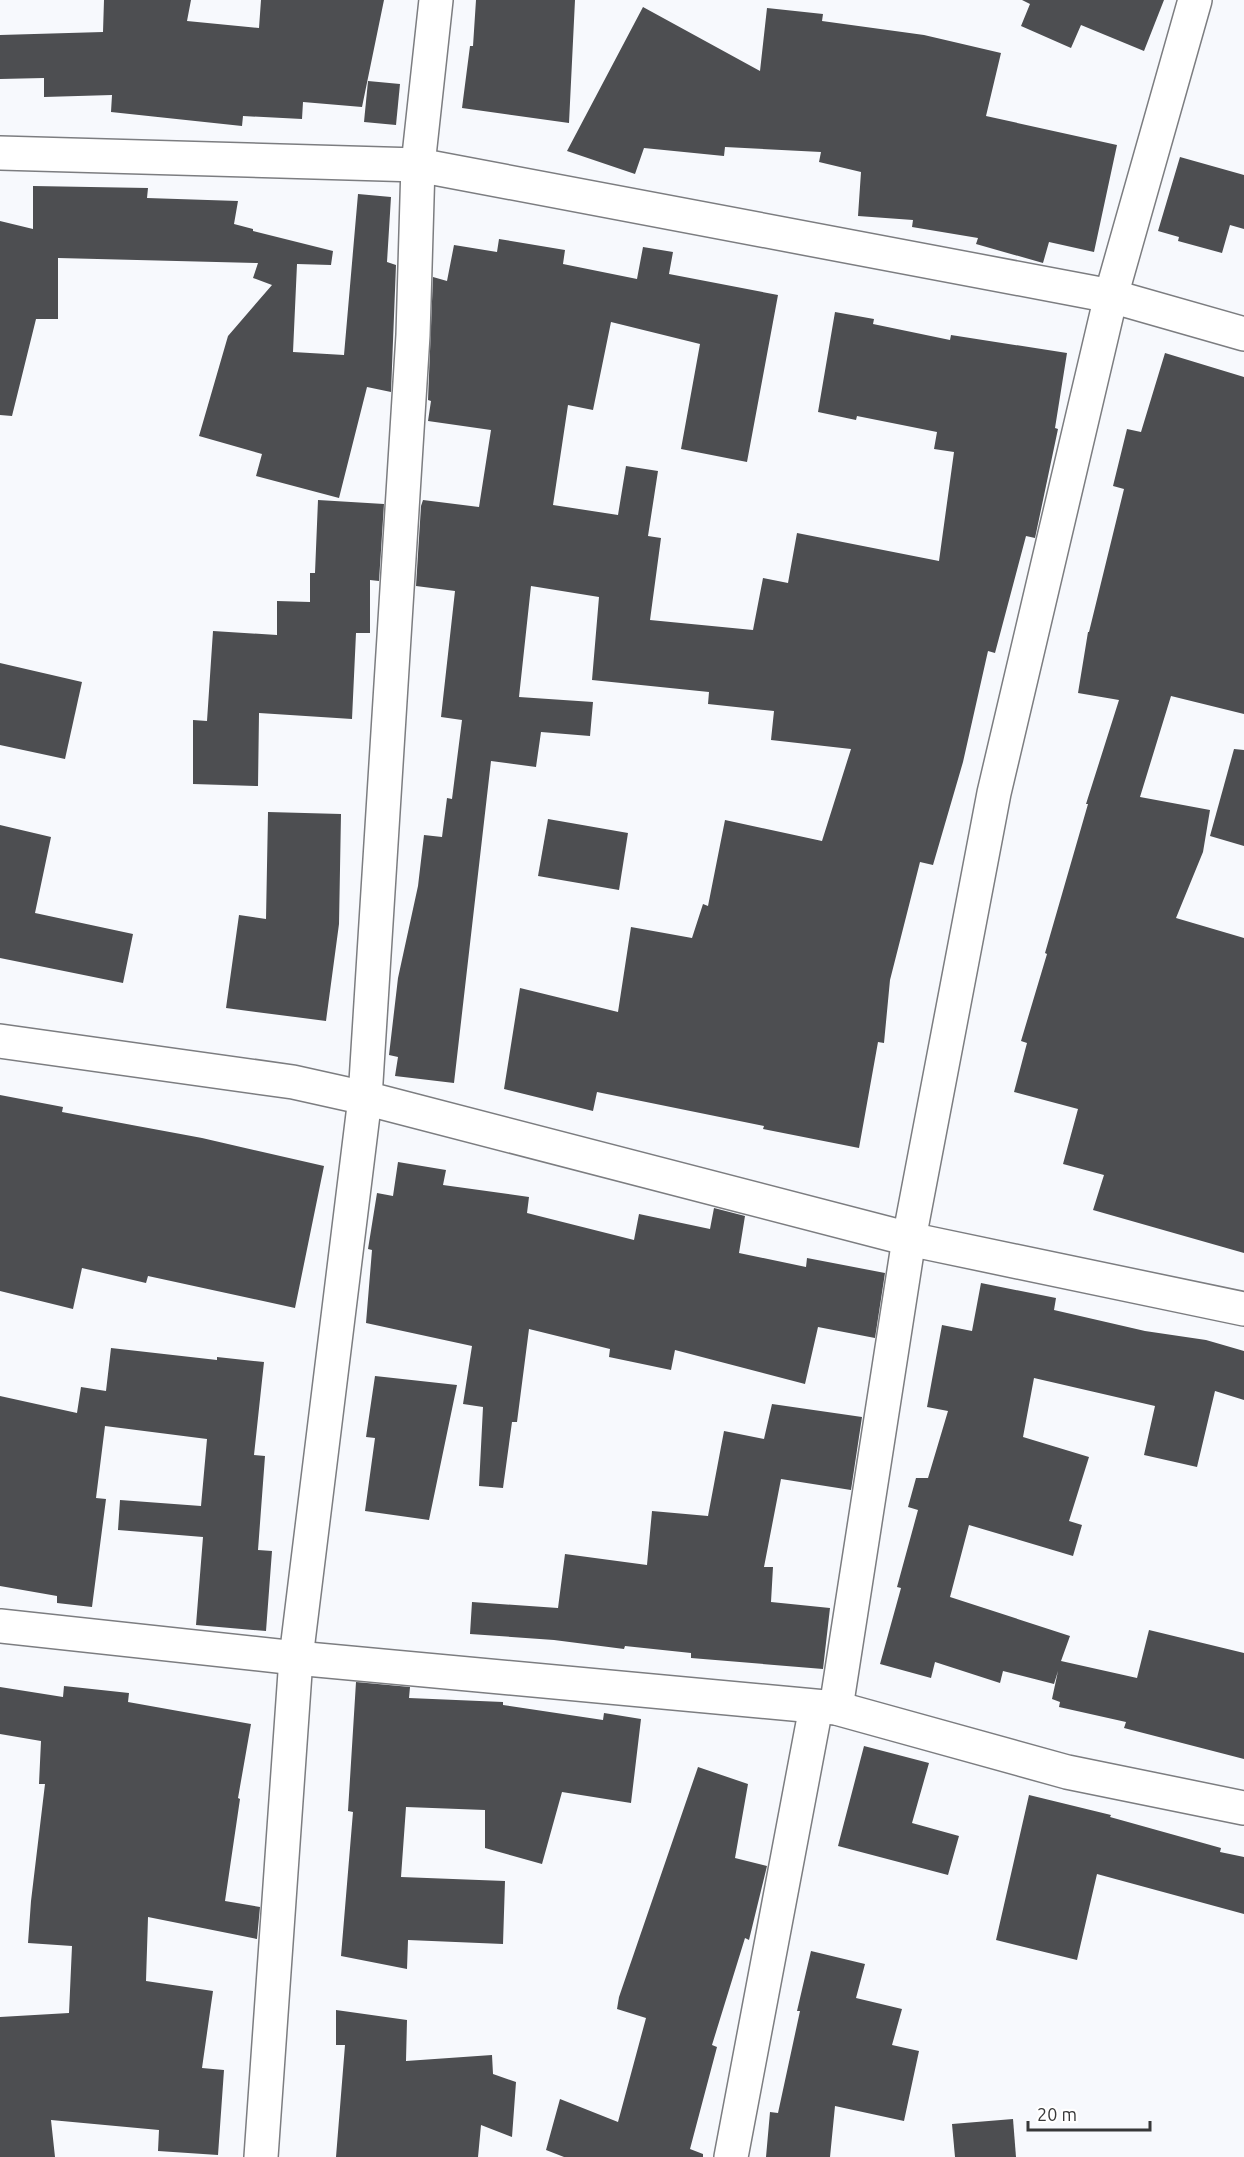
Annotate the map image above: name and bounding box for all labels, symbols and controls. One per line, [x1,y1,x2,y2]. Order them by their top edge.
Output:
scale bar [1028,2094,1150,2132]
text: 20 m [1037,2104,1077,2124]

